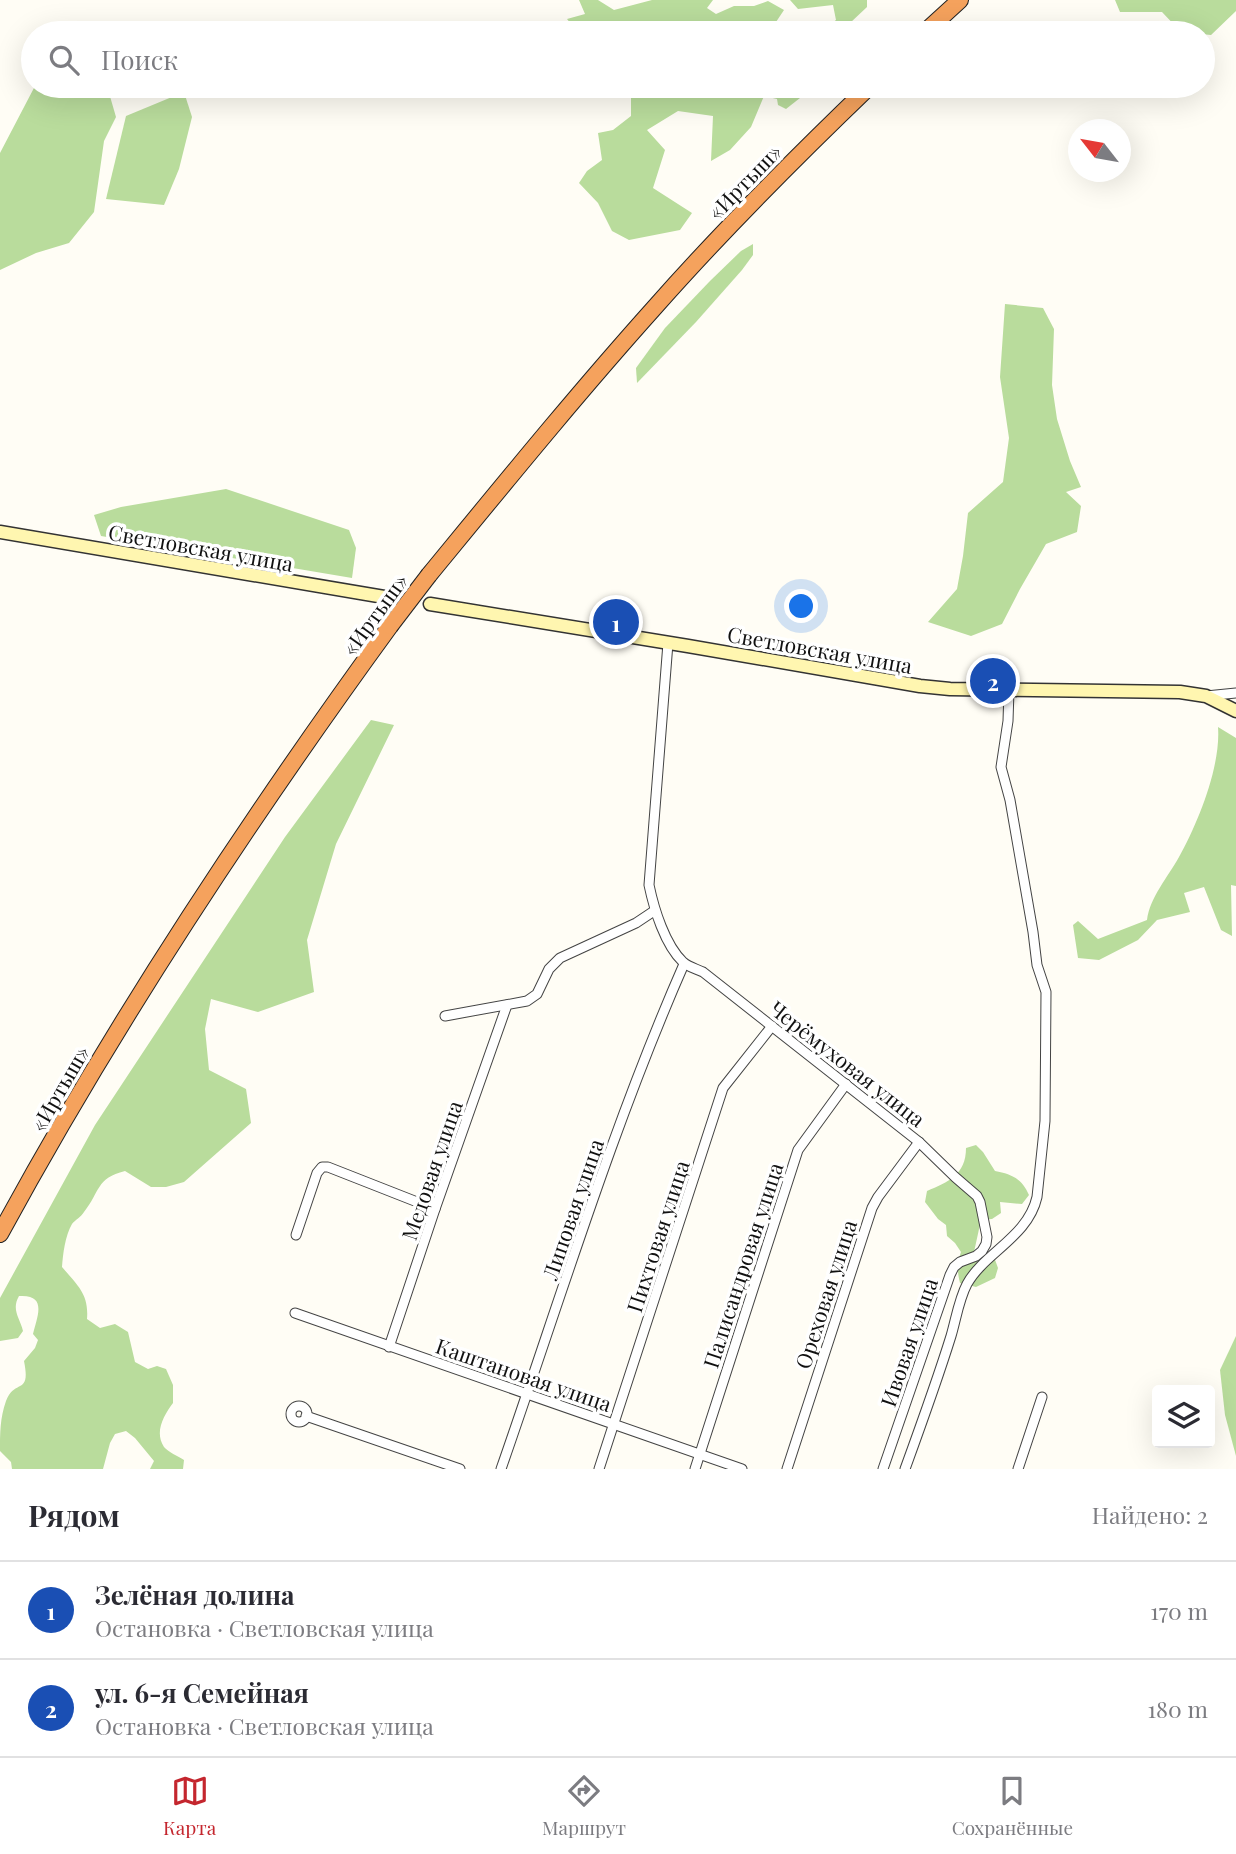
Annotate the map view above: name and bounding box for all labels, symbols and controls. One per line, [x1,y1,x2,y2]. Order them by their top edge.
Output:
search box [21,21,1215,98]
icon: search [45,41,83,79]
text: Поиск [101,42,178,77]
north arrow [1068,119,1131,182]
street label: «Иртыш» [701,137,787,225]
street label: Светловская улица [106,517,296,577]
street label: «Иртыш» [335,567,413,661]
your location [784,589,818,623]
pin: 1 [593,596,639,648]
street label: Светловская улица [725,619,915,679]
pin: 2 [970,655,1016,707]
street label: Черёмуховая улица [765,994,932,1133]
street label: «Иртыш» [23,1040,95,1136]
street label: Медовая улица [394,1096,468,1243]
street label: Липовая улица [534,1134,609,1284]
street label: Пихтовая улица [619,1156,695,1316]
street label: Палисандровая улица [696,1158,789,1371]
street label: Ореховая улица [788,1215,862,1372]
street label: Ивовая улица [873,1273,943,1410]
street label: Каштановая улица [432,1331,616,1417]
map controls [1152,1385,1215,1448]
button: layers [1152,1385,1215,1448]
text: Рядом [28,1495,120,1535]
text: Найдено: 2 [1092,1499,1208,1530]
text: Зелёная долина [95,1577,294,1612]
text: 1 [47,1595,55,1626]
text: 170 m [1150,1595,1208,1626]
text: Остановка · Светловская улица [95,1612,434,1643]
text: ул. 6-я Семейная [95,1675,309,1710]
text: 2 [45,1693,57,1724]
text: 180 m [1148,1693,1208,1724]
text: Остановка · Светловская улица [95,1710,434,1741]
tab: Карта [163,1772,216,1840]
tab: Маршрут [542,1772,626,1840]
tab: Сохранённые [952,1772,1073,1840]

